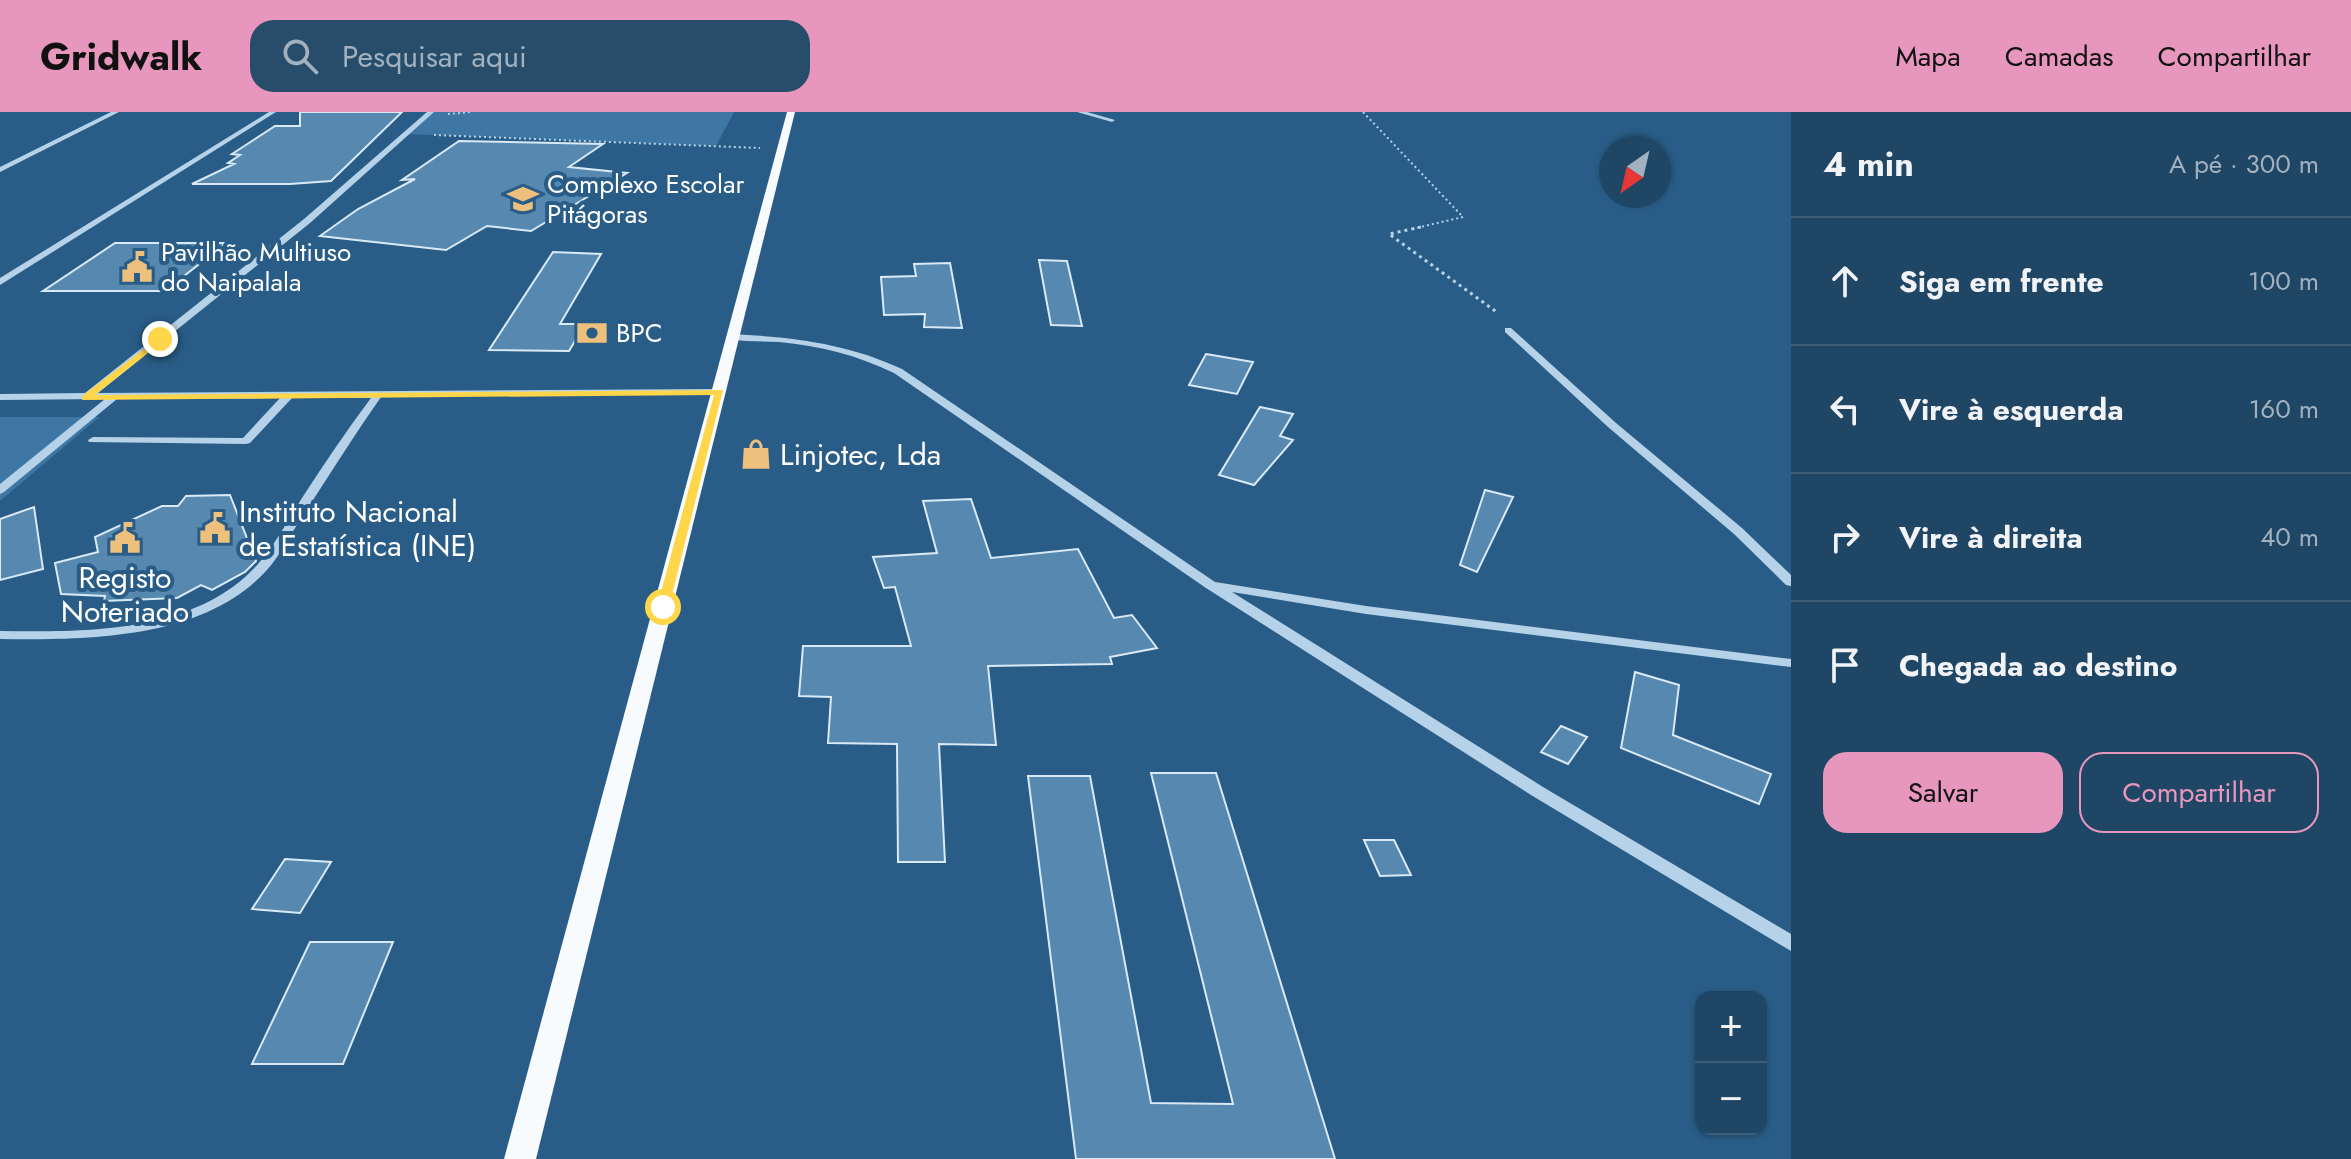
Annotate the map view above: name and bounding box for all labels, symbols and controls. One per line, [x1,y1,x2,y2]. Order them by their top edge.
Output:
search box [250,20,810,92]
text: Gridwalk [40,29,202,84]
icon: search [278,34,322,78]
text: Pesquisar aqui [342,35,527,78]
text: Mapa [1895,36,1961,77]
text: Camadas [2005,36,2113,77]
text: Compartilhar [2157,36,2311,77]
north arrow [1599,136,1671,208]
text: 4 min [1823,140,1914,189]
text: A pé · 300 m [2169,145,2319,183]
place label: Complexo Escolar Pitágoras [547,165,745,233]
school or university icon: Complexo Escolar Pitágoras [506,182,540,216]
place label: Pavilhão Multiuso do Naipalala [161,233,351,301]
public building icon: Pavilhão Multiuso do Naipalala [120,250,154,284]
icon: ahead [1823,259,1867,303]
text: Siga em frente [1899,260,2104,303]
text: 100 m [2248,262,2319,300]
place label: BPC [616,314,663,352]
bank icon: BPC [575,316,609,350]
route end [142,321,178,357]
icon: left [1823,387,1867,431]
text: Vire à esquerda [1899,388,2124,431]
text: 160 m [2249,390,2319,428]
place label: Linjotec, Lda [780,433,941,476]
shop icon: Linjotec, Lda [739,437,773,471]
place label: Instituto Nacional de Estatística (INE) [239,490,476,567]
public building icon: Instituto Nacional de Estatística (INE) [198,511,232,545]
icon: right [1823,515,1867,559]
text: Vire à direita [1899,516,2083,559]
text: 40 m [2260,518,2319,556]
public building icon: Registo Noteriado [108,521,142,555]
place label: Registo Noteriado [61,556,189,633]
route start [645,589,681,625]
icon: arrive [1823,643,1867,687]
text: Chegada ao destino [1899,644,2177,687]
button: Salvar [1823,752,2063,833]
button: Compartilhar [2079,752,2319,833]
map controls [1695,991,1767,1135]
button: + [1695,991,1767,1063]
button: − [1695,1063,1767,1135]

